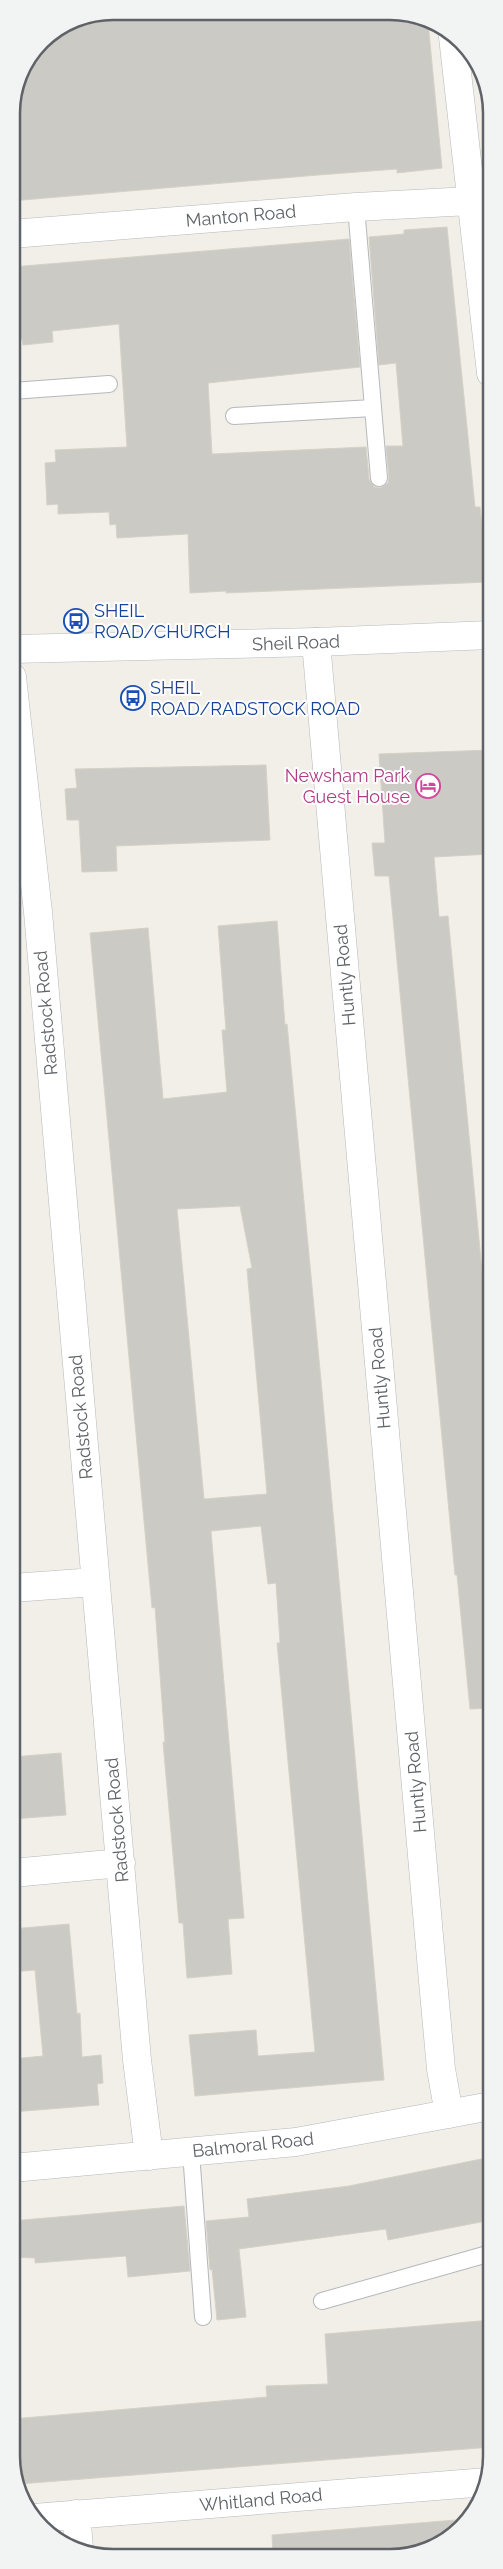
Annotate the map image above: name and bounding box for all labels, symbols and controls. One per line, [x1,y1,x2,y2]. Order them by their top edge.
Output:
street label: Manton Road [185,200,297,231]
place label: SHEIL ROAD/CHURCH [94,600,230,642]
bus stop icon: SHEIL ROAD/CHURCH [63,608,89,634]
street label: Sheil Road [252,630,340,655]
place label: SHEIL ROAD/RADSTOCK ROAD [150,677,360,719]
bus stop icon: SHEIL ROAD/RADSTOCK ROAD [120,685,146,711]
place label: Newsham Park Guest House [285,765,410,807]
hotel icon: Newsham Park Guest House [415,773,441,799]
street label: Huntly Road [330,923,359,1027]
street label: Radstock Road [30,950,61,1076]
street label: Huntly Road [365,1326,394,1430]
street label: Radstock Road [65,1354,96,1480]
street label: Huntly Road [401,1730,430,1834]
street label: Radstock Road [101,1757,132,1883]
street label: Balmoral Road [191,2128,315,2161]
street label: Whitland Road [199,2484,323,2515]

